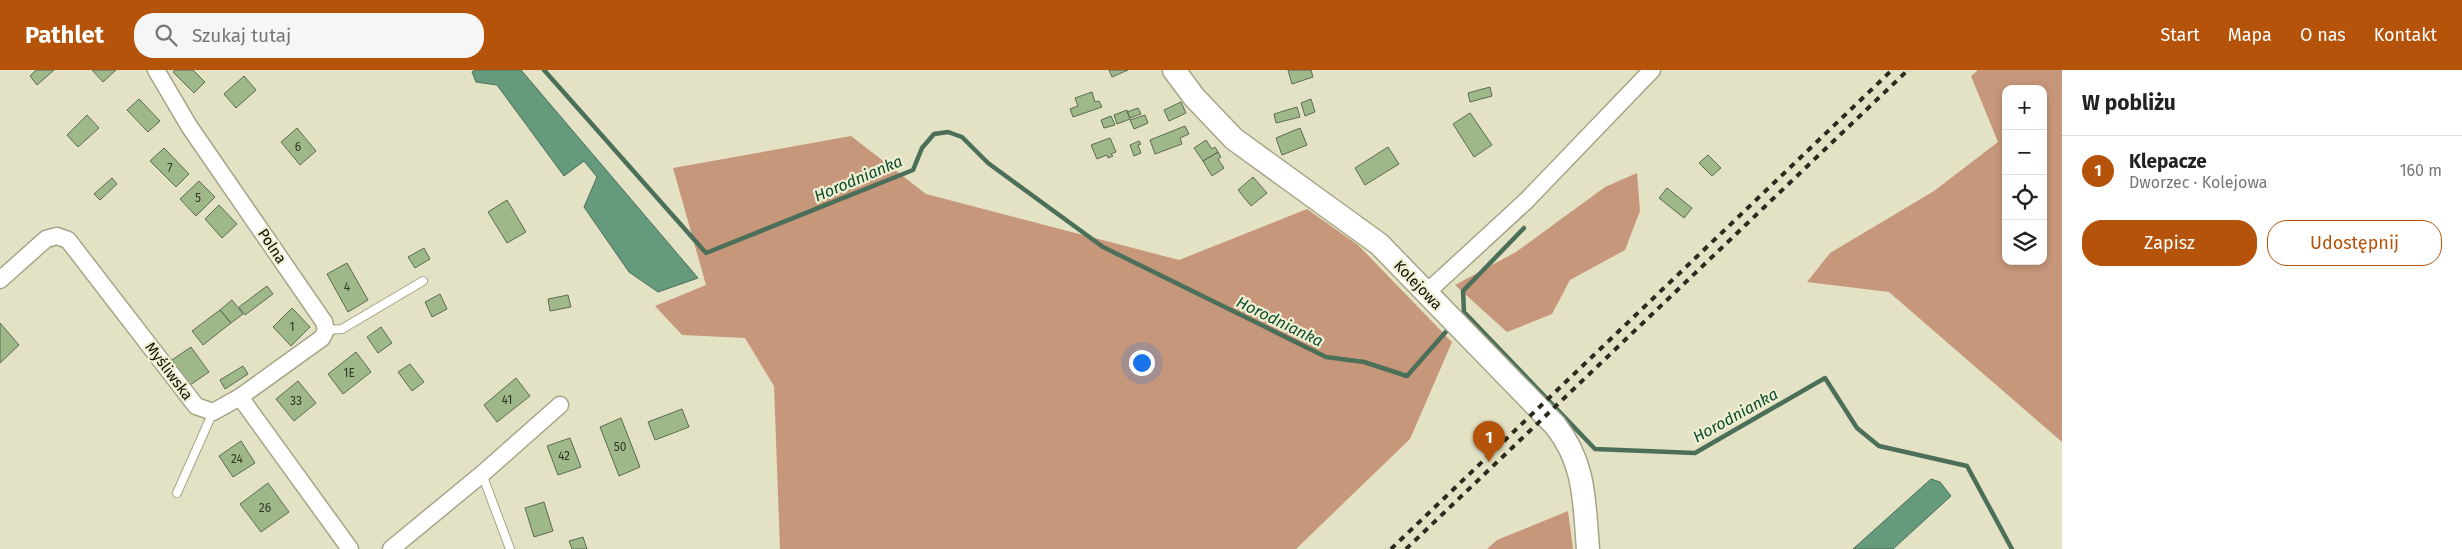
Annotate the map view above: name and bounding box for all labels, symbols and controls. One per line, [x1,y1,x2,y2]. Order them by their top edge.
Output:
search box [134,13,484,58]
text: Pathlet [25,21,104,49]
icon: search [152,21,180,49]
text: Szukaj tutaj [192,24,291,47]
text: Start [2160,24,2200,46]
text: Mapa [2228,24,2272,46]
text: O nas [2300,24,2346,46]
text: Kontakt [2374,24,2437,46]
map controls [2002,85,2047,265]
button: + [2002,85,2047,130]
text: W pobliżu [2082,90,2176,116]
button: − [2002,130,2047,175]
house number: 6 [295,140,301,154]
text: Klepacze [2129,150,2207,173]
water label: Horodnianka [811,151,905,206]
house number: 7 [167,161,173,175]
text: 1 [2094,161,2102,180]
text: 160 m [2400,161,2442,180]
text: Dworzec · Kolejowa [2129,173,2267,192]
button: locate [2002,175,2047,220]
house number: 5 [195,191,201,205]
button: layers [2002,220,2047,265]
button: Zapisz [2082,220,2257,266]
button: Udostępnij [2267,220,2442,266]
street label: Polna [254,225,290,267]
street label: Kolejowa [1390,257,1446,313]
house number: 4 [344,280,351,294]
water label: Horodnianka [1233,292,1326,351]
house number: 1 [289,320,295,334]
street label: Myśliwska [141,338,197,404]
your location [1129,350,1155,376]
house number: 1E [343,366,355,380]
water label: Horodnianka [1689,384,1781,447]
house number: 41 [502,393,512,407]
house number: 33 [290,394,302,408]
pin: 1 [1473,421,1505,462]
house number: 50 [614,440,627,454]
house number: 42 [558,449,570,463]
house number: 24 [231,452,244,466]
house number: 26 [259,501,271,515]

